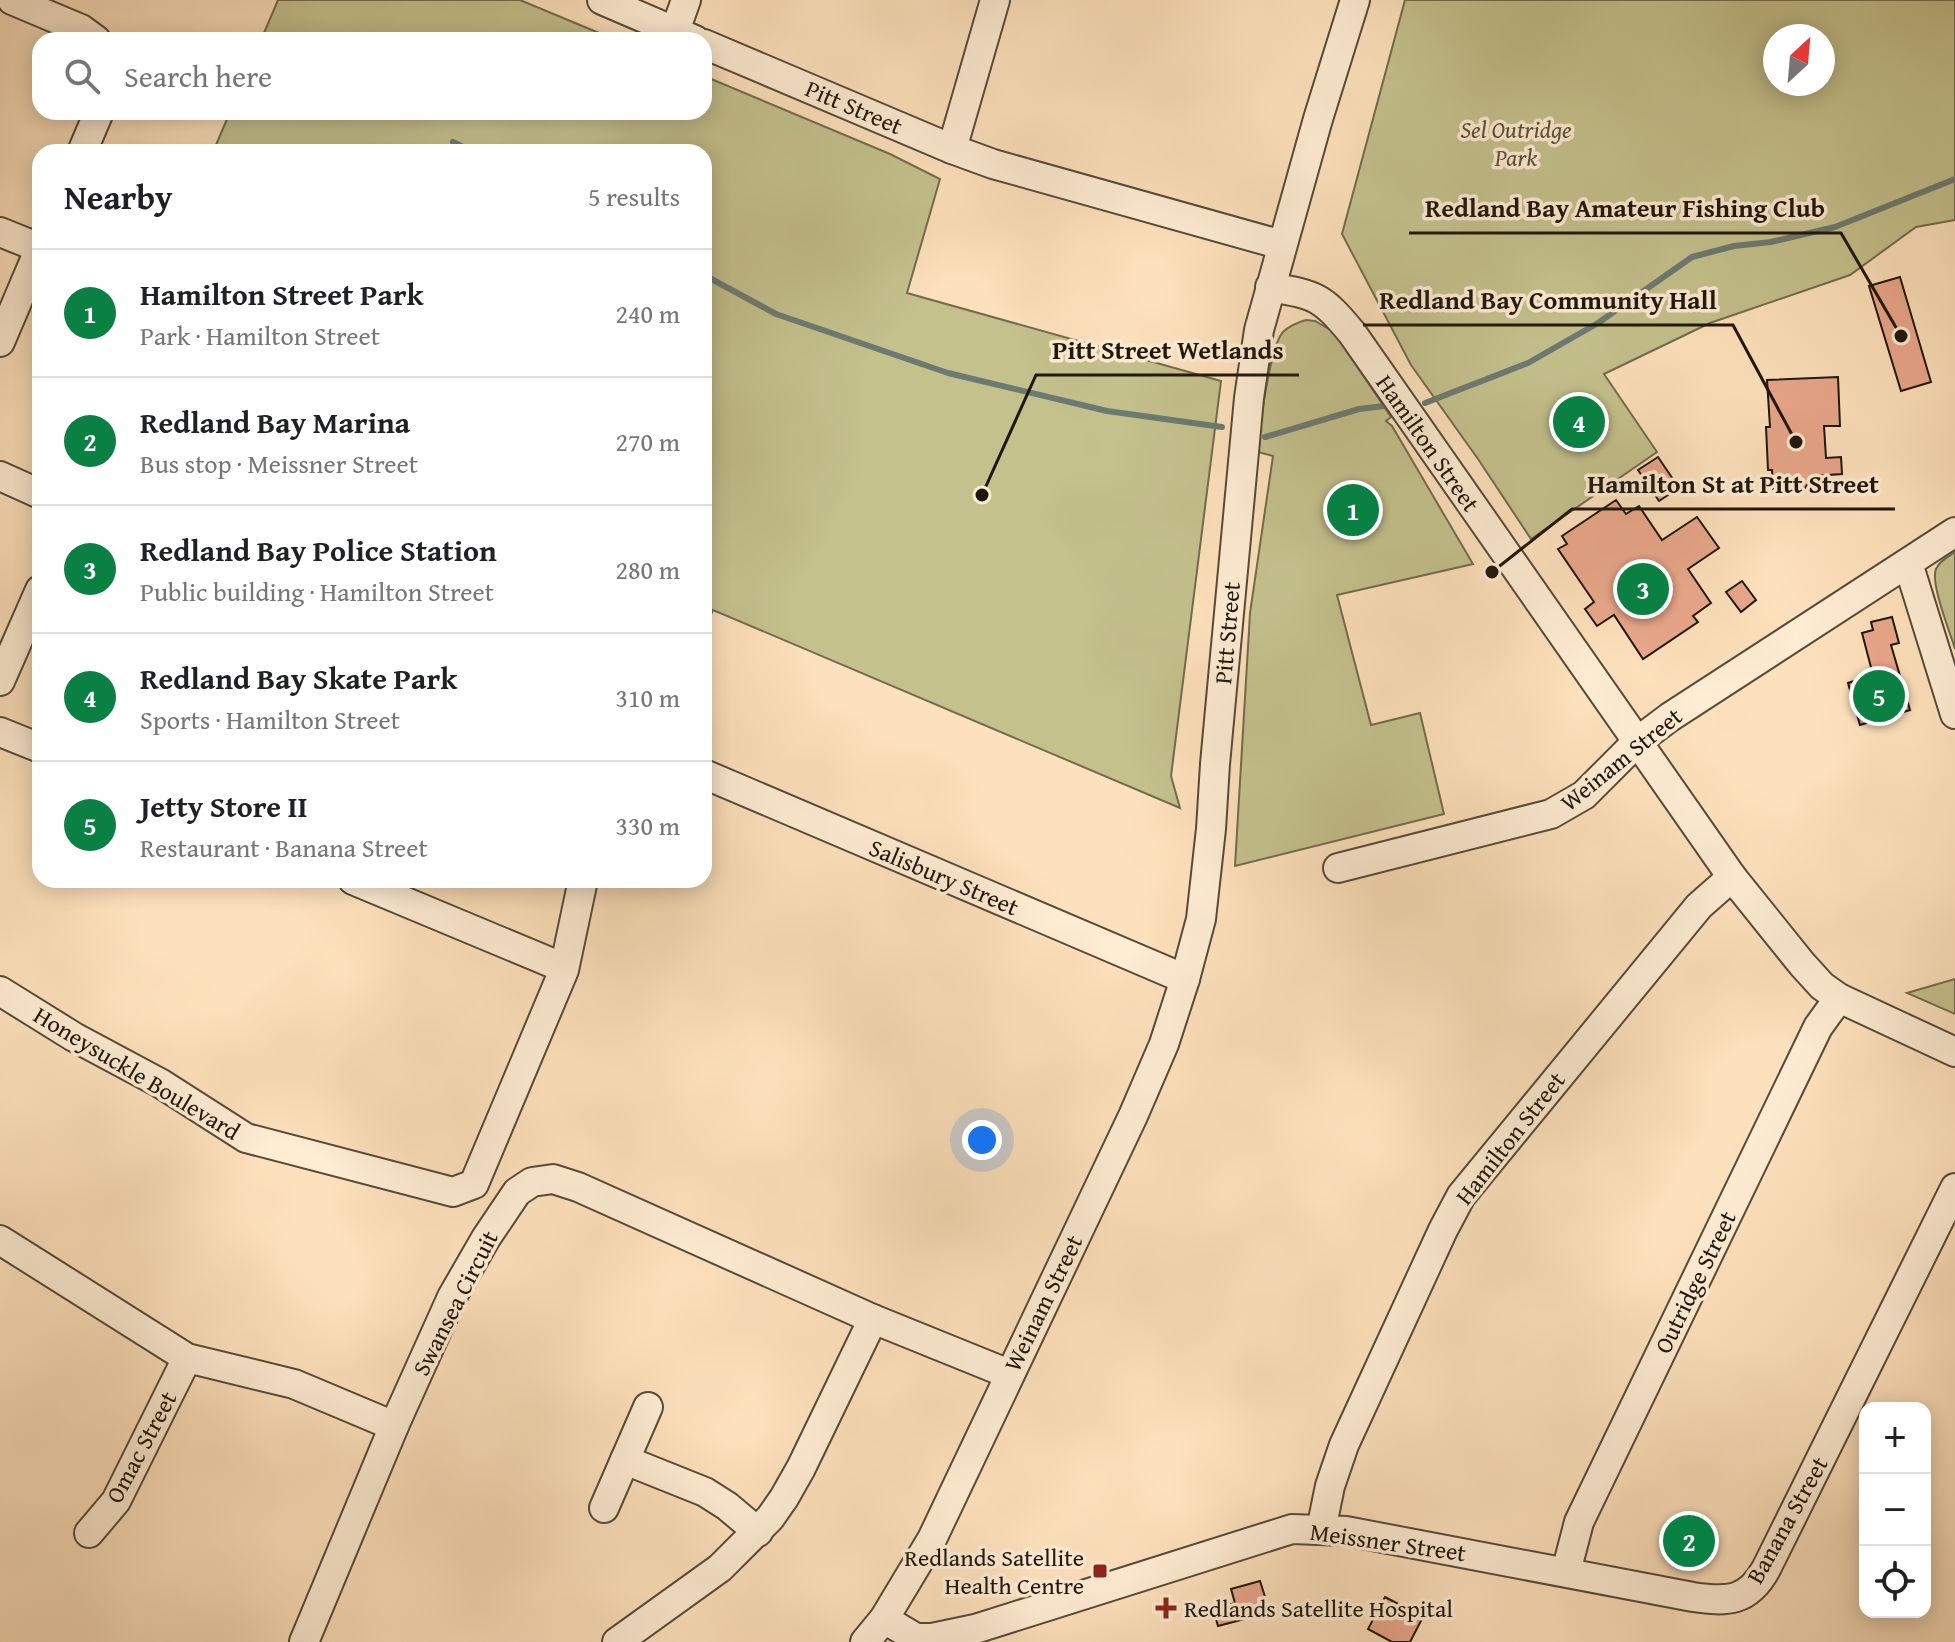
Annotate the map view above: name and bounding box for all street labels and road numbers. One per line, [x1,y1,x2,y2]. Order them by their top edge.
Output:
street label: Pitt Street [800,71,909,143]
street label: Hamilton Street [1368,367,1489,519]
street label: Pitt Street [1205,580,1249,686]
street label: Weinam Street [1553,699,1690,819]
street label: Salisbury Street [864,830,1025,924]
street label: Honeysuckle Boulevard [27,997,247,1149]
street label: Hamilton Street [1447,1064,1574,1212]
street label: Outridge Street [1645,1204,1745,1359]
street label: Swansea Circuit [403,1224,507,1382]
street label: Weinam Street [995,1228,1091,1377]
street label: Omac Street [97,1384,185,1509]
street label: Banana Street [1738,1450,1837,1590]
street label: Meissner Street [1308,1514,1469,1570]

